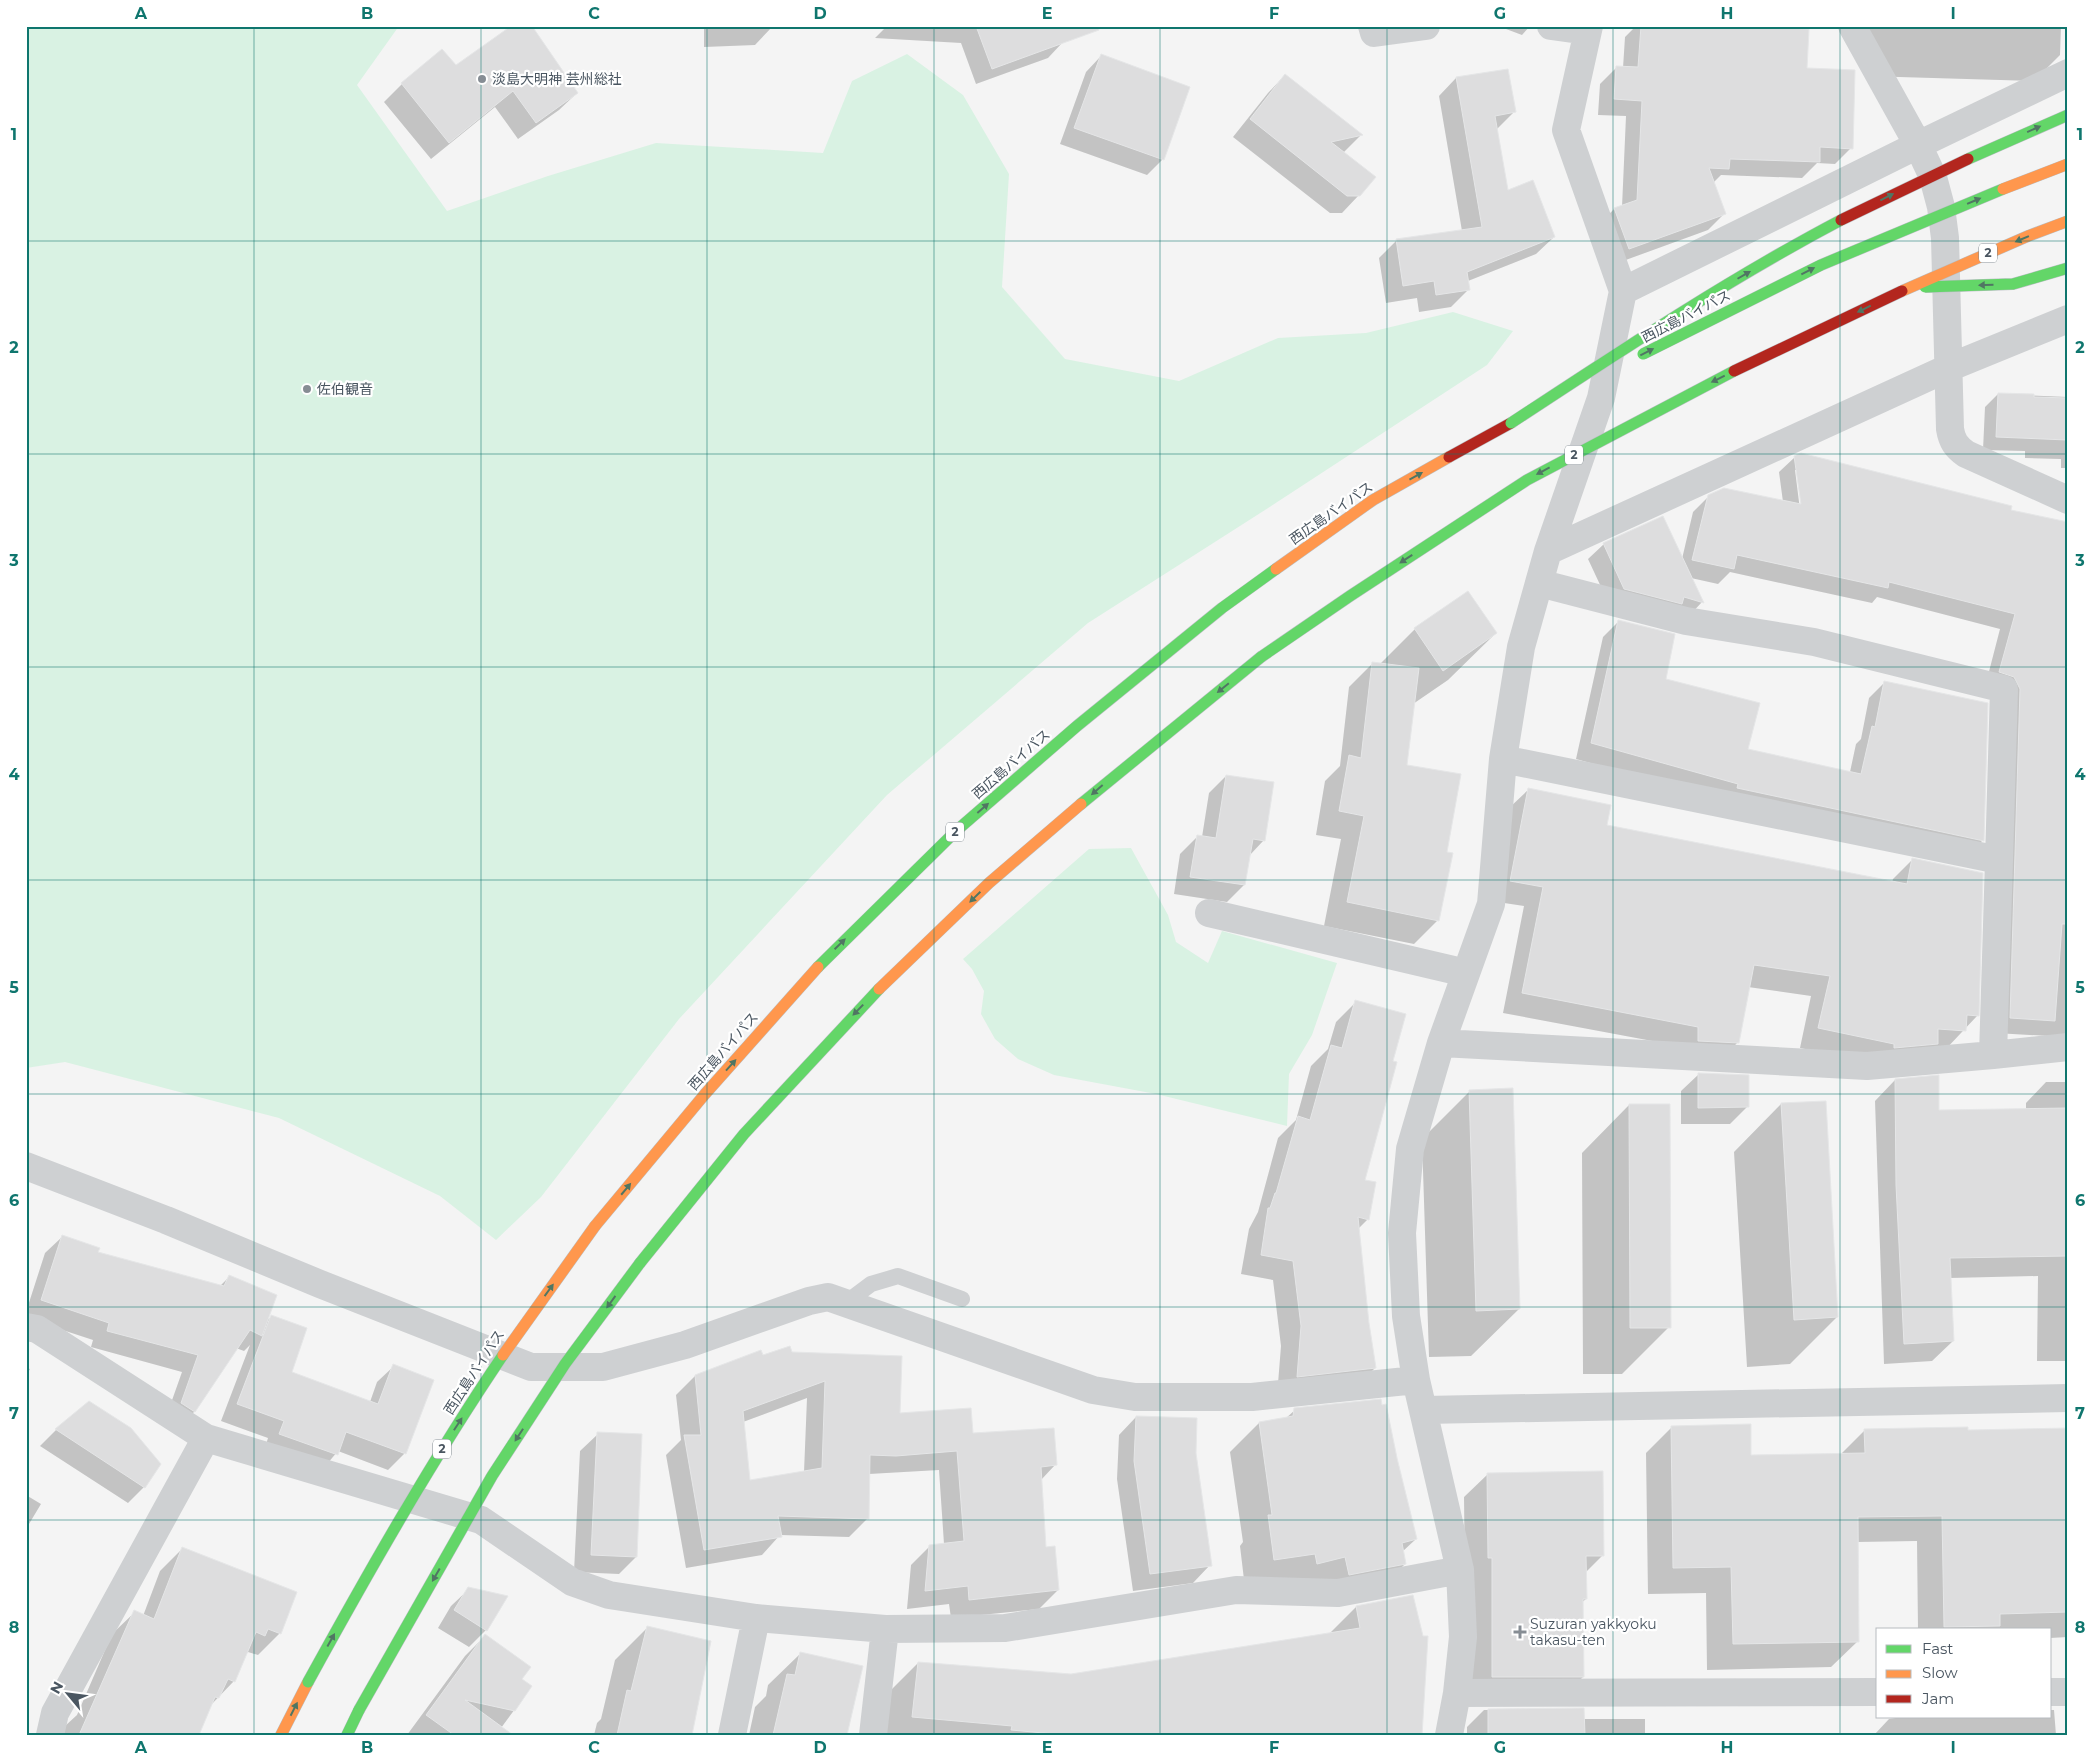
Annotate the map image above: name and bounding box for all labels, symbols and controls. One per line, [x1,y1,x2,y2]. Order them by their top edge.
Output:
text: A [134,4,148,23]
text: B [361,4,373,23]
text: C [588,4,600,23]
text: D [813,4,827,23]
text: E [1042,4,1052,23]
text: F [1269,4,1279,23]
text: G [1494,4,1506,23]
text: H [1721,4,1733,23]
text: I [1950,4,1956,23]
place label: 淡島大明神 芸州総社 [492,70,622,88]
marker: 淡島大明神 芸州総社 [476,73,488,85]
text: 1 [11,125,17,144]
one-way arrow [2027,125,2041,133]
text: 1 [2077,125,2083,144]
one-way arrow [1880,193,1894,201]
one-way arrow [1967,196,1981,204]
one-way arrow [2015,235,2029,243]
road number: 2 [1979,244,1997,262]
one-way arrow [1801,267,1815,275]
one-way arrow [1738,271,1751,280]
one-way arrow [1978,281,1994,289]
street label: 西広島バイパス [1638,286,1734,346]
one-way arrow [1857,305,1871,313]
text: 2 [9,338,19,357]
text: 2 [2075,338,2085,357]
one-way arrow [1640,348,1654,356]
one-way arrow [1711,375,1725,383]
place label: 佐伯観音 [317,380,373,398]
marker: 佐伯観音 [301,383,313,395]
road number: 2 [1565,446,1583,464]
one-way arrow [1536,467,1550,475]
one-way arrow [1408,472,1423,480]
street label: 西広島バイパス [1286,478,1376,548]
text: 3 [8,551,19,570]
text: 3 [2074,551,2085,570]
one-way arrow [1400,554,1413,564]
one-way arrow [1217,682,1230,693]
street label: 西広島バイパス [968,725,1054,803]
text: 4 [8,765,20,784]
text: 4 [2074,765,2086,784]
one-way arrow [1091,784,1103,796]
one-way arrow [976,802,988,814]
road number: 2 [946,822,964,842]
one-way arrow [969,891,981,903]
one-way arrow [833,938,845,950]
text: 5 [9,978,19,997]
text: 5 [2075,978,2085,997]
one-way arrow [852,1004,864,1016]
street label: 西広島バイパス [684,1008,762,1094]
one-way arrow [725,1059,737,1071]
one-way arrow [620,1183,631,1195]
text: 6 [9,1191,19,1210]
text: 6 [2075,1191,2085,1210]
one-way arrow [544,1283,554,1297]
one-way arrow [606,1295,616,1309]
street label: 西広島バイパス [440,1326,508,1418]
text: 7 [9,1404,19,1423]
text: 7 [2075,1404,2085,1423]
one-way arrow [453,1418,463,1431]
one-way arrow [514,1429,524,1442]
road number: 2 [433,1440,451,1458]
one-way arrow [431,1568,440,1582]
place label: Suzuran yakkyoku takasu-ten [1530,1615,1657,1649]
text: 8 [9,1618,19,1637]
text: 8 [2075,1618,2085,1637]
marker: Suzuran yakkyoku takasu-ten [1514,1626,1526,1638]
legend [1876,1628,2052,1718]
one-way arrow [327,1632,335,1647]
text: Fast [1922,1639,1953,1658]
text: Slow [1922,1663,1958,1682]
north arrow [42,1668,92,1718]
text: N [46,1678,67,1697]
text: Jam [1921,1689,1954,1708]
one-way arrow [290,1701,298,1716]
text: A [134,1738,148,1757]
text: B [361,1738,373,1757]
text: C [588,1738,600,1757]
text: D [813,1738,827,1757]
text: E [1042,1738,1052,1757]
text: F [1269,1738,1279,1757]
text: G [1494,1738,1506,1757]
text: H [1721,1738,1733,1757]
text: I [1950,1738,1956,1757]

